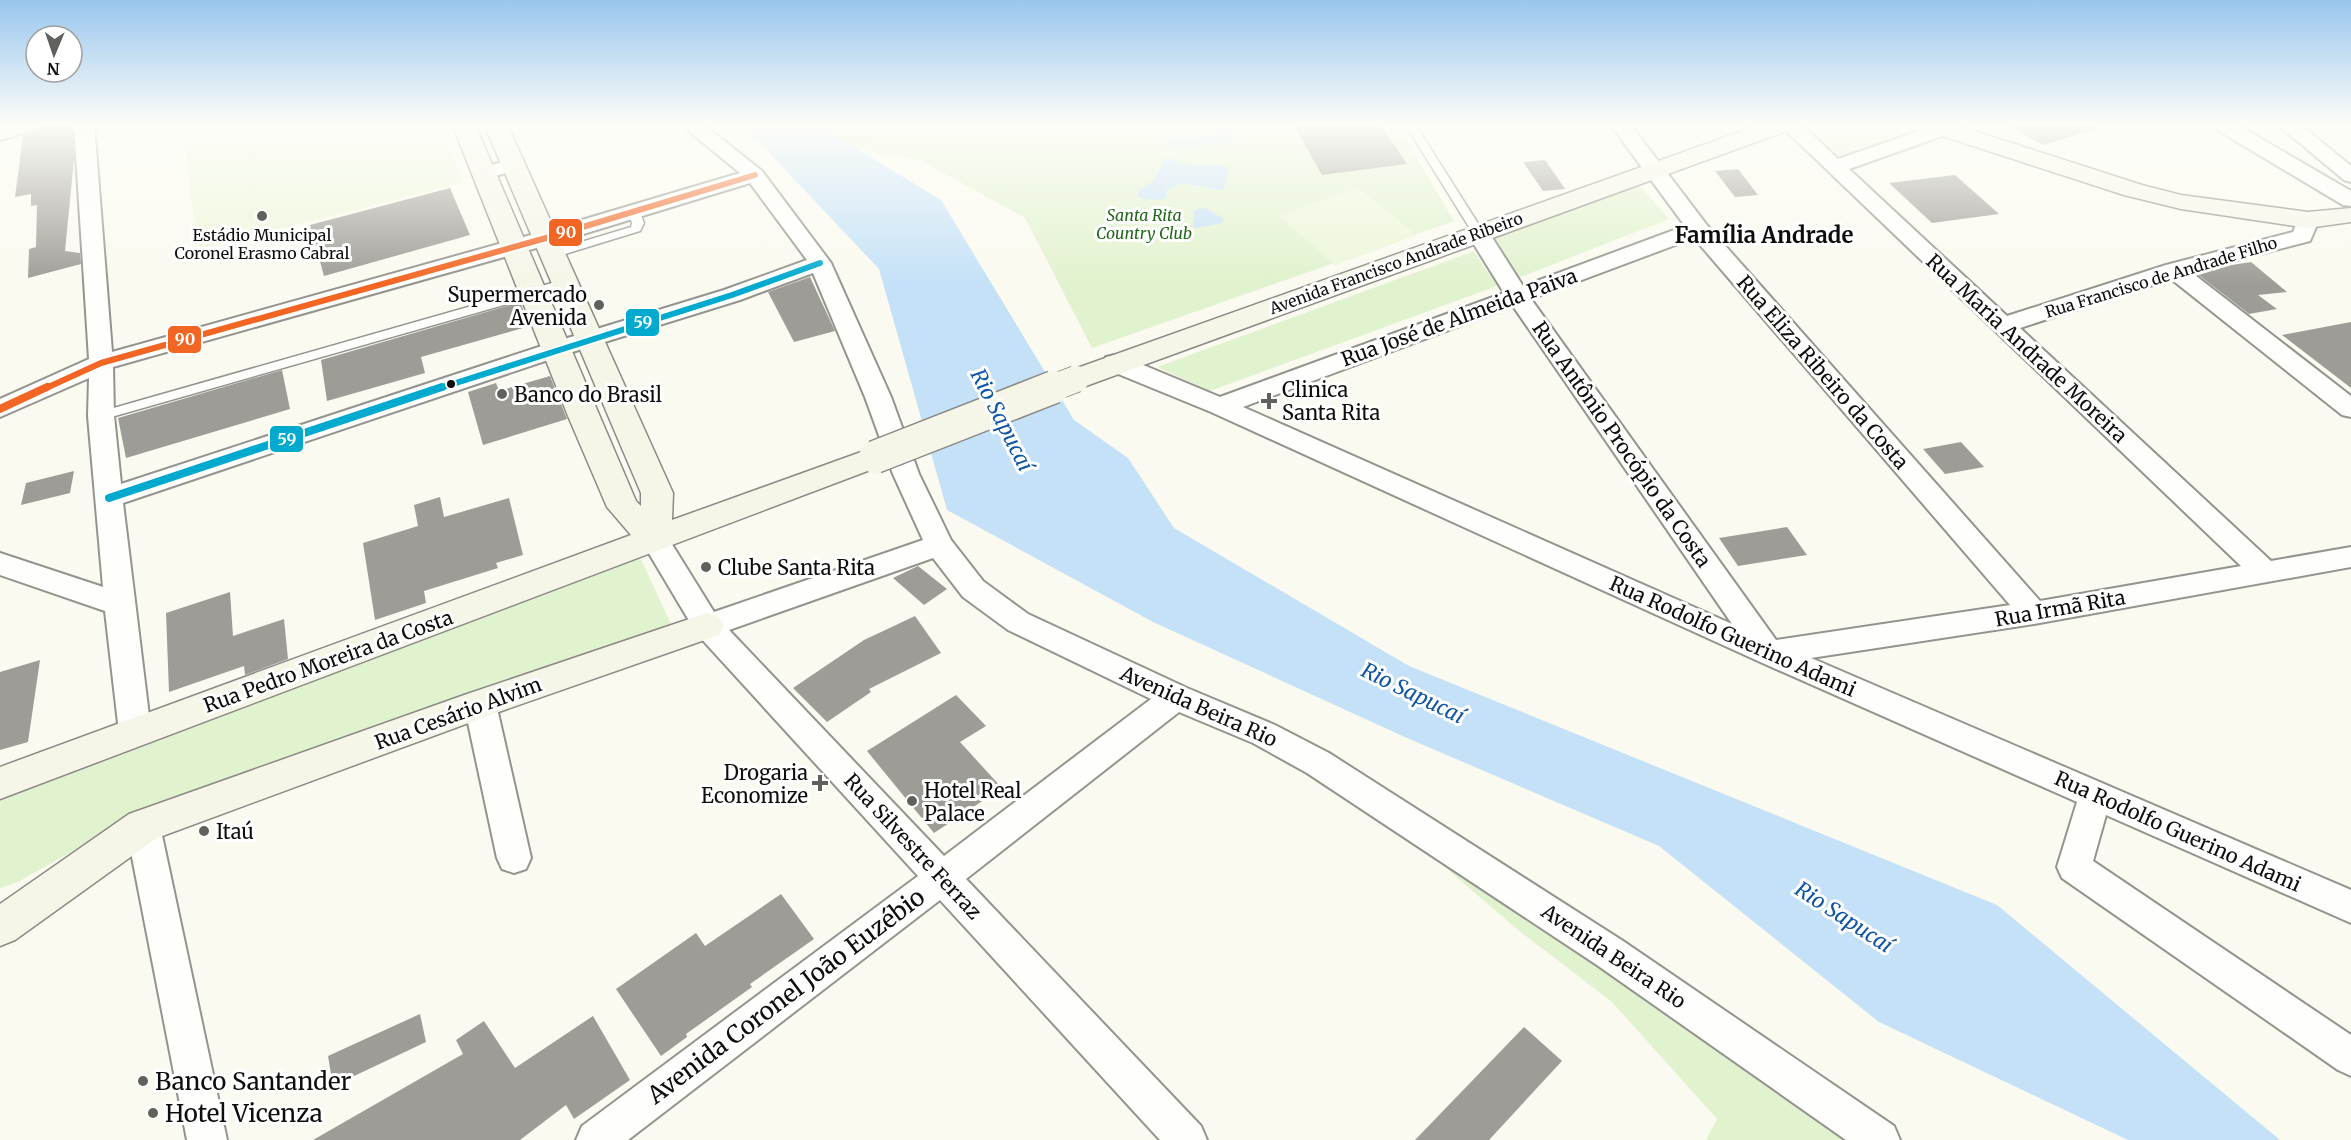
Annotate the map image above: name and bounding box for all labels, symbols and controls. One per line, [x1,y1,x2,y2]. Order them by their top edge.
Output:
north arrow [24,24,84,84]
text: N [46,59,60,79]
park label: Santa Rita Country Club [1096,205,1192,243]
street label: Avenida Francisco Andrade Ribeiro [1266,208,1525,319]
marker: Estádio Municipal Coronel Erasmo Cabral [255,209,269,223]
line badge: 90 [548,218,583,247]
district label: Família Andrade [1675,221,1853,249]
text: 90 [556,222,576,242]
place label: Estádio Municipal Coronel Erasmo Cabral [174,225,350,263]
street label: Rua Francisco de Andrade Filho [2043,232,2279,322]
street label: Rua Maria Andrade Moreira [1921,248,2133,448]
street label: Rua José de Almeida Paiva [1338,263,1581,371]
street label: Rua Eliza Ribeiro da Costa [1732,270,1914,474]
place label: Supermercado Avenida [447,282,587,330]
marker: Supermercado Avenida [592,298,606,312]
line badge: 59 [625,308,660,337]
text: 59 [634,312,653,332]
street label: Rua Antônio Procópio da Costa [1527,316,1717,572]
line badge: 90 [167,325,202,354]
text: 90 [175,329,195,349]
water label: Rio Sapucaí [965,364,1040,477]
place label: Clinica Santa Rita [1282,377,1380,425]
unlabelled marker [445,378,457,390]
place label: Banco do Brasil [514,382,662,407]
marker: Banco do Brasil [495,387,509,401]
marker: Clinica Santa Rita [1260,392,1278,410]
line badge: 59 [269,425,304,453]
text: 59 [278,429,297,449]
place label: Clube Santa Rita [718,555,875,580]
marker: Clube Santa Rita [699,560,713,574]
street label: Rua Rodolfo Guerino Adami [1606,570,1860,702]
street label: Rua Irmã Rita [1993,584,2127,632]
street label: Rua Pedro Moreira da Costa [200,604,456,718]
water label: Rio Sapucaí [1357,656,1471,730]
street label: Avenida Beira Rio [1116,660,1281,752]
street label: Rua Cesário Alvim [371,671,545,755]
place label: Drogaria Economize [701,760,808,808]
street label: Rua Rodolfo Guerino Adami [2051,765,2305,897]
street label: Rua Silvestre Ferraz [839,768,987,924]
marker: Drogaria Economize [813,776,827,790]
place label: Hotel Real Palace [924,778,1021,826]
marker: Hotel Real Palace [905,794,919,808]
place label: Itaú [216,819,254,844]
marker: Itaú [197,824,211,838]
water label: Rio Sapucaí [1790,875,1900,960]
street label: Avenida Coronel João Euzébio [640,881,931,1111]
street label: Avenida Beira Rio [1536,898,1691,1014]
place label: Banco Santander [155,1066,352,1097]
marker: Banco Santander [136,1074,150,1088]
place label: Hotel Vicenza [165,1098,323,1129]
marker: Hotel Vicenza [146,1106,160,1120]

